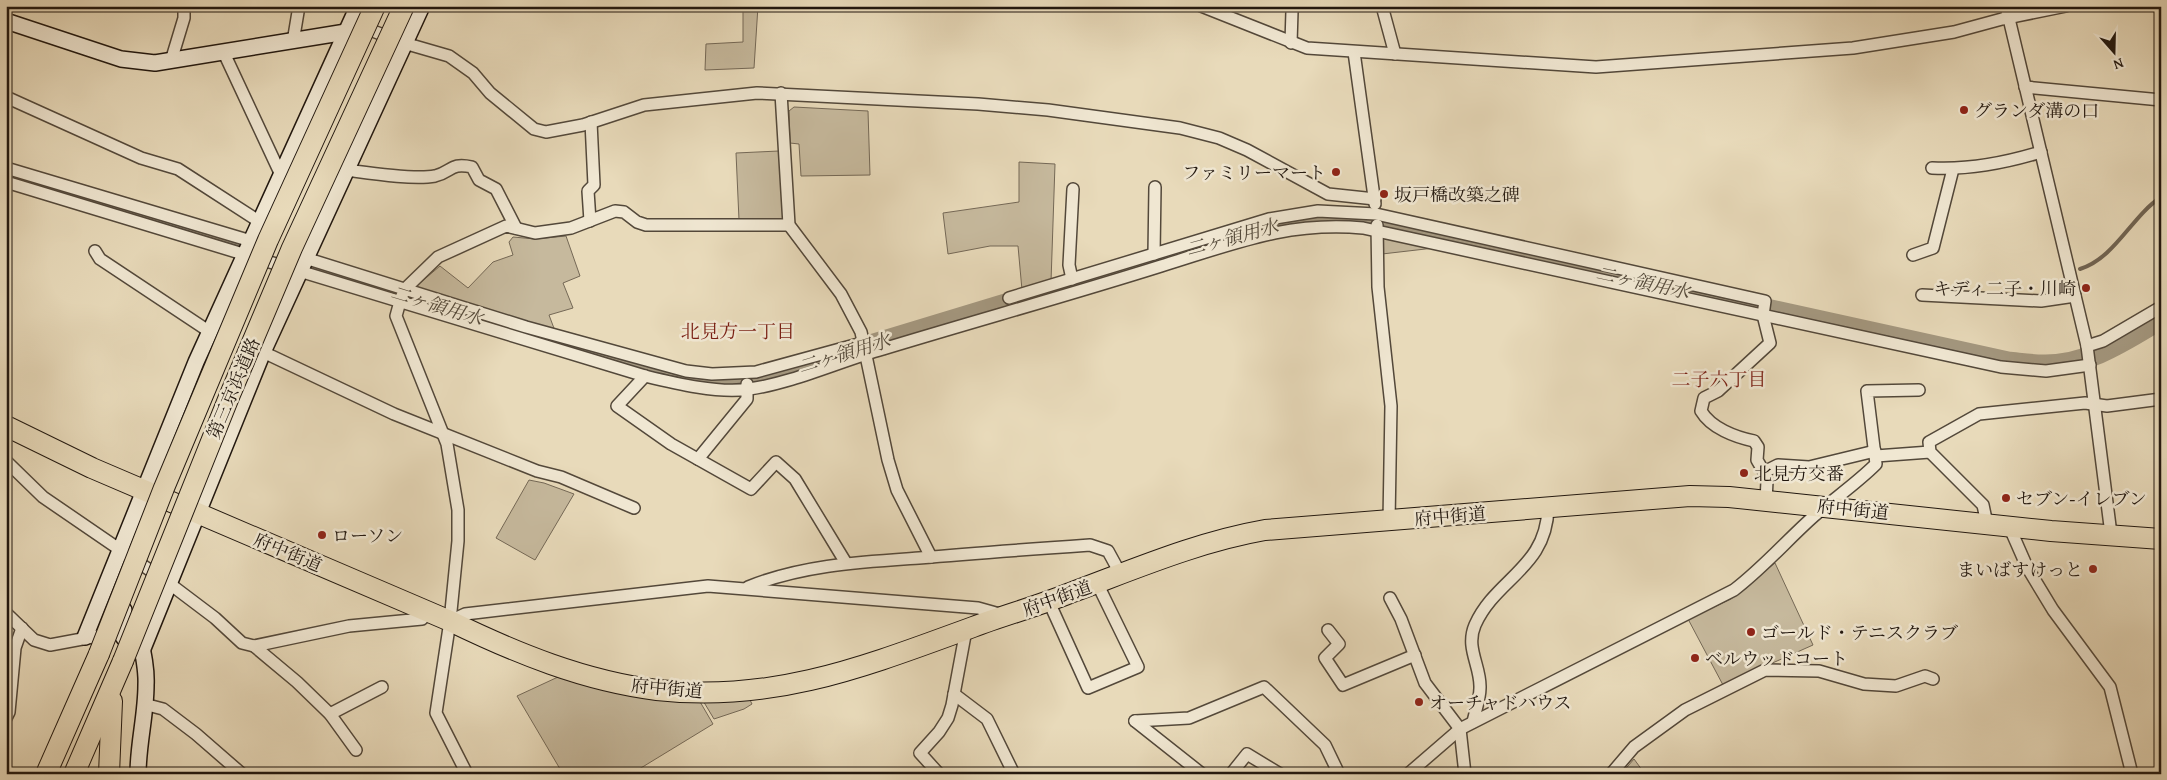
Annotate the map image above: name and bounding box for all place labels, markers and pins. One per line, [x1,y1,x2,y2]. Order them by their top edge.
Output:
place label: グランダ溝の口 [1974,97,2099,124]
marker: グランダ溝の口 [1958,104,1970,116]
place label: ファミリーマート [1182,159,1326,186]
marker: ファミリーマート [1330,166,1342,178]
place label: 坂戸橋改築之碑 [1394,181,1520,208]
marker: 坂戸橋改築之碑 [1378,188,1390,200]
place label: キディ二子・川崎 [1933,275,2076,302]
marker: キディ二子・川崎 [2080,282,2092,294]
place label: 北見方交番 [1754,460,1844,487]
marker: 北見方交番 [1738,467,1750,479]
place label: セブン-イレブン [2016,485,2147,512]
marker: セブン-イレブン [2000,492,2012,504]
place label: ローソン [332,522,403,549]
marker: ローソン [316,529,328,541]
place label: まいばすけっと [1957,556,2083,583]
marker: まいばすけっと [2087,563,2099,575]
place label: ゴールド・テニスクラブ [1761,619,1958,646]
marker: ゴールド・テニスクラブ [1745,626,1757,638]
place label: ベルウッドコート [1705,645,1848,672]
marker: ベルウッドコート [1689,652,1701,664]
place label: オーチャドハウス [1429,689,1572,716]
marker: オーチャドハウス [1413,696,1425,708]

